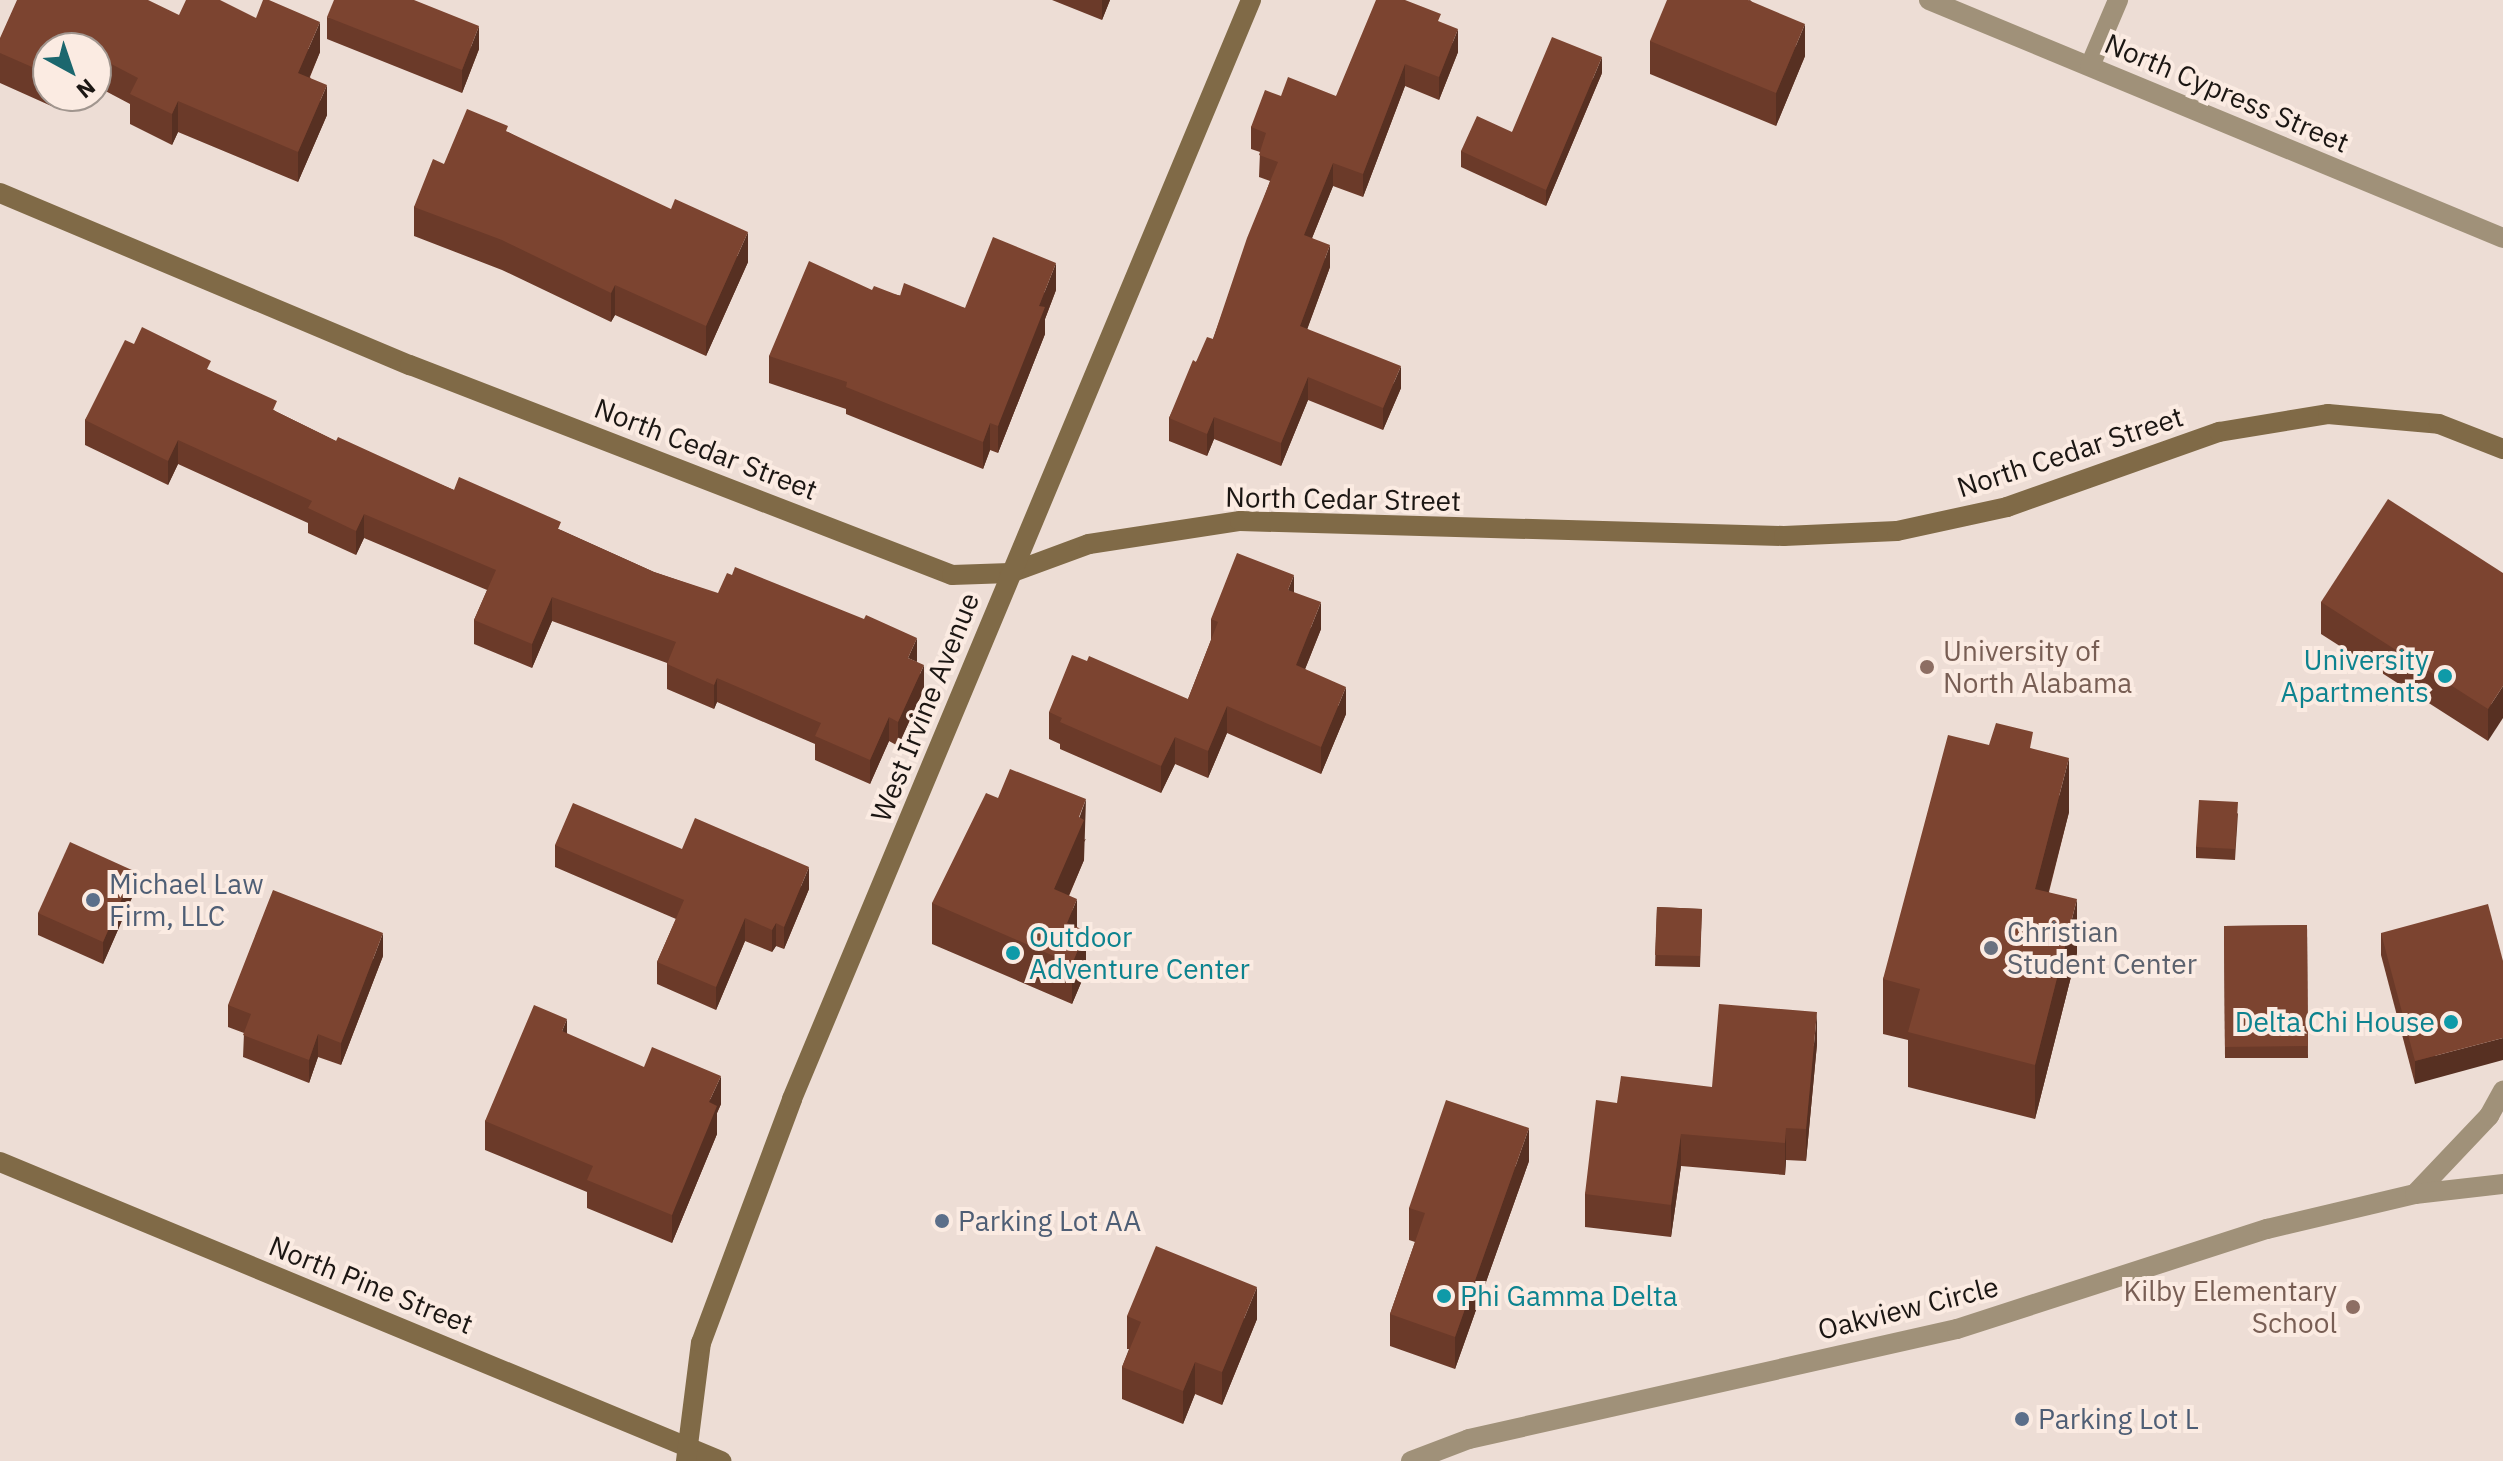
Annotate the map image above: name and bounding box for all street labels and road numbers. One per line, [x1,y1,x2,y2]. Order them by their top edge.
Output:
street label: North Cypress Street [2100,26,2354,160]
street label: North Cedar Street [590,391,822,507]
street label: North Cedar Street [1953,400,2187,504]
street label: North Cedar Street [1225,480,1461,518]
street label: West Irvine Avenue [864,588,986,826]
street label: North Pine Street [264,1229,478,1341]
street label: Oakview Circle [1814,1269,2002,1347]

